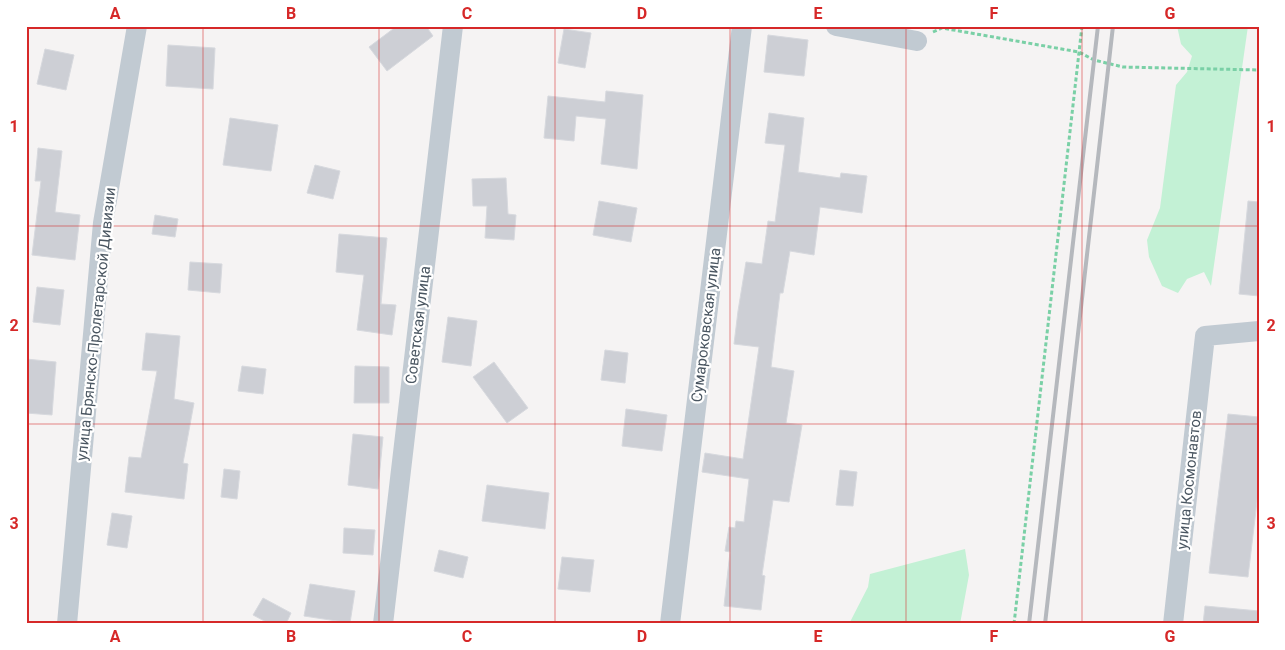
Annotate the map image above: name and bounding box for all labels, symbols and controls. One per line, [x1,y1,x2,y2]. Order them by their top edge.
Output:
text: A [110,4,121,23]
text: B [286,4,296,23]
text: C [462,4,472,23]
text: D [637,4,647,23]
text: E [814,4,823,23]
text: F [990,4,999,23]
text: G [1165,4,1176,23]
text: 1 [9,117,19,136]
text: 1 [1266,117,1276,136]
street label: улица Брянско-Пролетарской Дивизии [73,186,119,462]
street label: Сумароковская улица [688,247,724,403]
street label: Советская улица [402,265,434,385]
text: 2 [9,316,19,335]
text: 2 [1266,316,1276,335]
street label: улица Космонавтов [1173,410,1205,550]
text: 3 [9,514,19,533]
text: 3 [1266,514,1276,533]
text: A [110,627,121,646]
text: B [286,627,296,646]
text: C [462,627,472,646]
text: D [637,627,647,646]
text: E [814,627,823,646]
text: F [990,627,999,646]
text: G [1165,627,1176,646]

